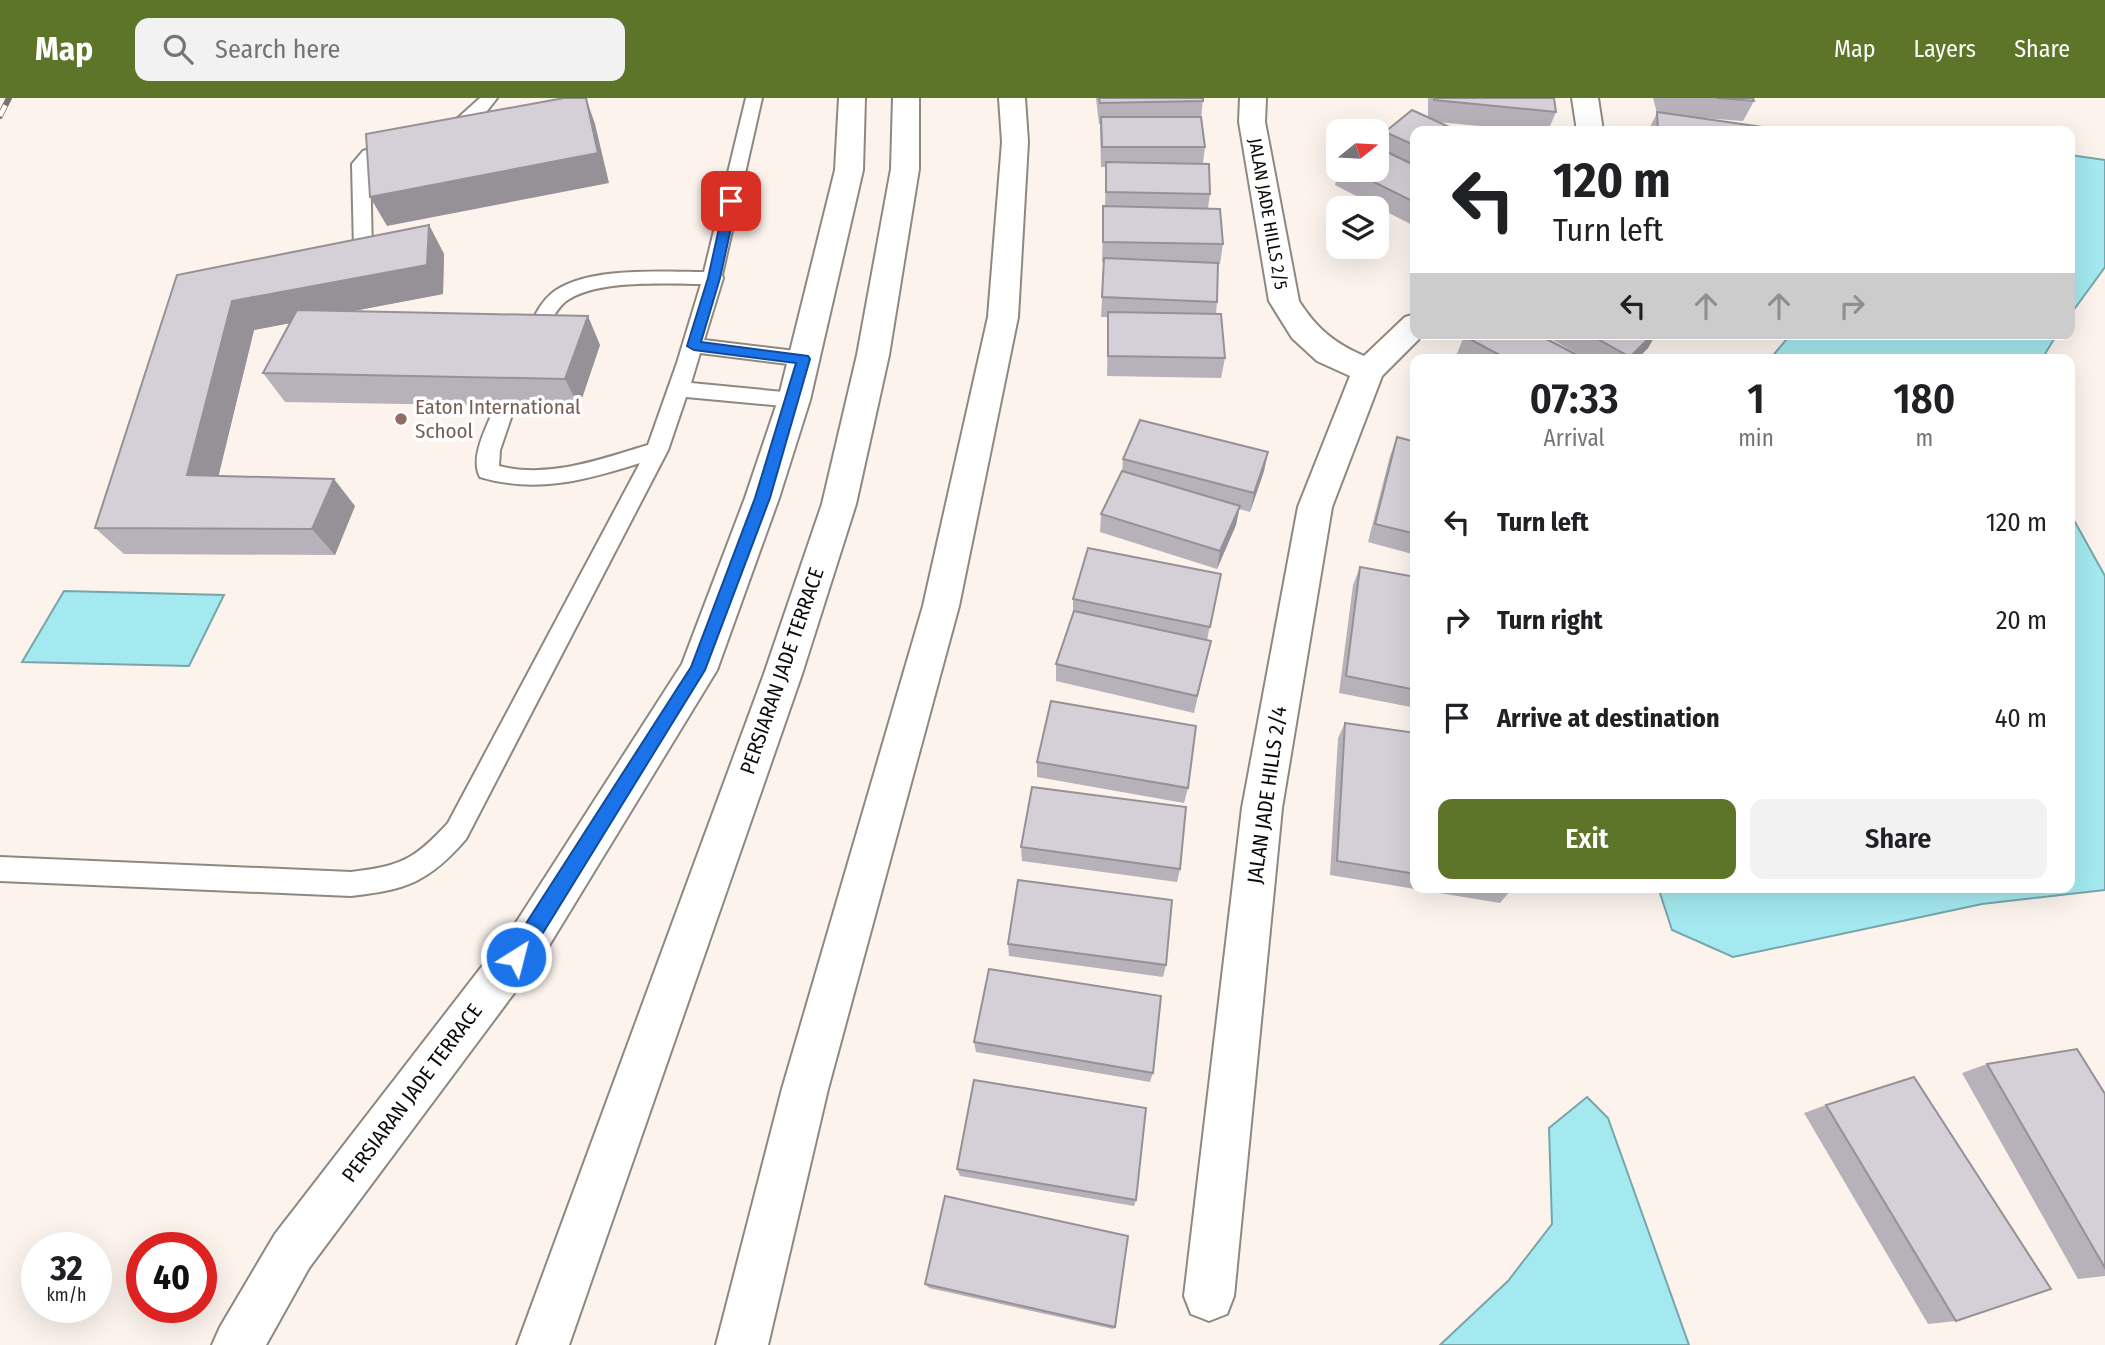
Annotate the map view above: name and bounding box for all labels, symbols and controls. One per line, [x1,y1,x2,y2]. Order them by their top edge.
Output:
search box [135,18,625,81]
text: Map [35,29,93,69]
icon: search [159,30,197,68]
text: Search here [215,34,340,65]
text: Map [1834,35,1876,63]
text: Layers [1914,35,1976,63]
text: Share [2014,35,2070,63]
north arrow [1326,119,1390,182]
map controls [1326,119,1389,259]
street label: JALAN JADE HILLS 2/5 [1244,137,1292,291]
text: 120 m [1553,151,1671,210]
icon: left [1438,154,1529,245]
pin [701,171,761,231]
icon: arrive [712,182,750,220]
button: layers [1326,196,1389,259]
text: Turn left [1553,211,1663,249]
icon: left [1614,287,1652,325]
icon: ahead [1687,287,1725,325]
icon: ahead [1760,287,1798,325]
icon: right [1833,287,1871,325]
text: 07:33 [1530,374,1619,424]
text: 1 [1747,374,1765,424]
text: 180 [1893,374,1955,424]
place label: Eaton International School [415,394,581,444]
marker: Eaton International School [393,411,409,427]
text: Arrival [1544,424,1605,452]
text: min [1738,424,1774,452]
text: m [1916,424,1933,452]
icon: left [1438,503,1476,541]
text: Turn left [1497,507,1589,538]
text: 120 m [1986,507,2047,538]
street label: PERSIARAN JADE TERRACE [734,564,830,778]
icon: right [1438,601,1476,639]
text: Turn right [1497,605,1603,636]
text: 20 m [1996,605,2047,636]
icon: arrive [1438,699,1476,737]
text: Arrive at destination [1497,703,1720,734]
text: 40 m [1995,703,2047,734]
street label: JALAN JADE HILLS 2/4 [1242,705,1292,885]
button: Exit [1438,799,1736,879]
button: Share [1750,799,2047,879]
position arrow [479,920,553,994]
street label: PERSIARAN JADE TERRACE [336,998,488,1187]
speed limit sign: 40 [126,1232,217,1323]
text: 32 [50,1247,83,1289]
text: km/h [46,1284,87,1306]

